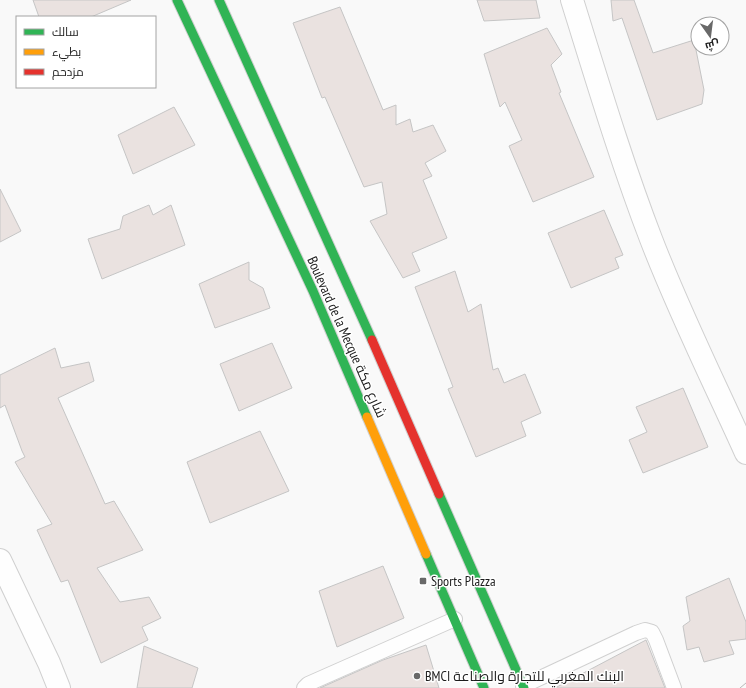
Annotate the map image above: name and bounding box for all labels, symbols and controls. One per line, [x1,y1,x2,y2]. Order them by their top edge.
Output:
legend [16,16,156,88]
north arrow [690,16,730,56]
text: سالك [52,24,79,39]
text: ش [704,37,721,54]
text: بطيء [52,44,81,62]
text: مزدحم [52,64,84,80]
street label: Boulevard de la Mecque شارع مكة [303,254,391,420]
place label: Sports Plazza [431,572,496,590]
marker: Sports Plazza [418,576,428,586]
place label: BMCI البنك المغربي للتجارة والصناعة [425,667,624,688]
marker: BMCI البنك المغربي للتجارة والصناعة [412,671,422,681]

